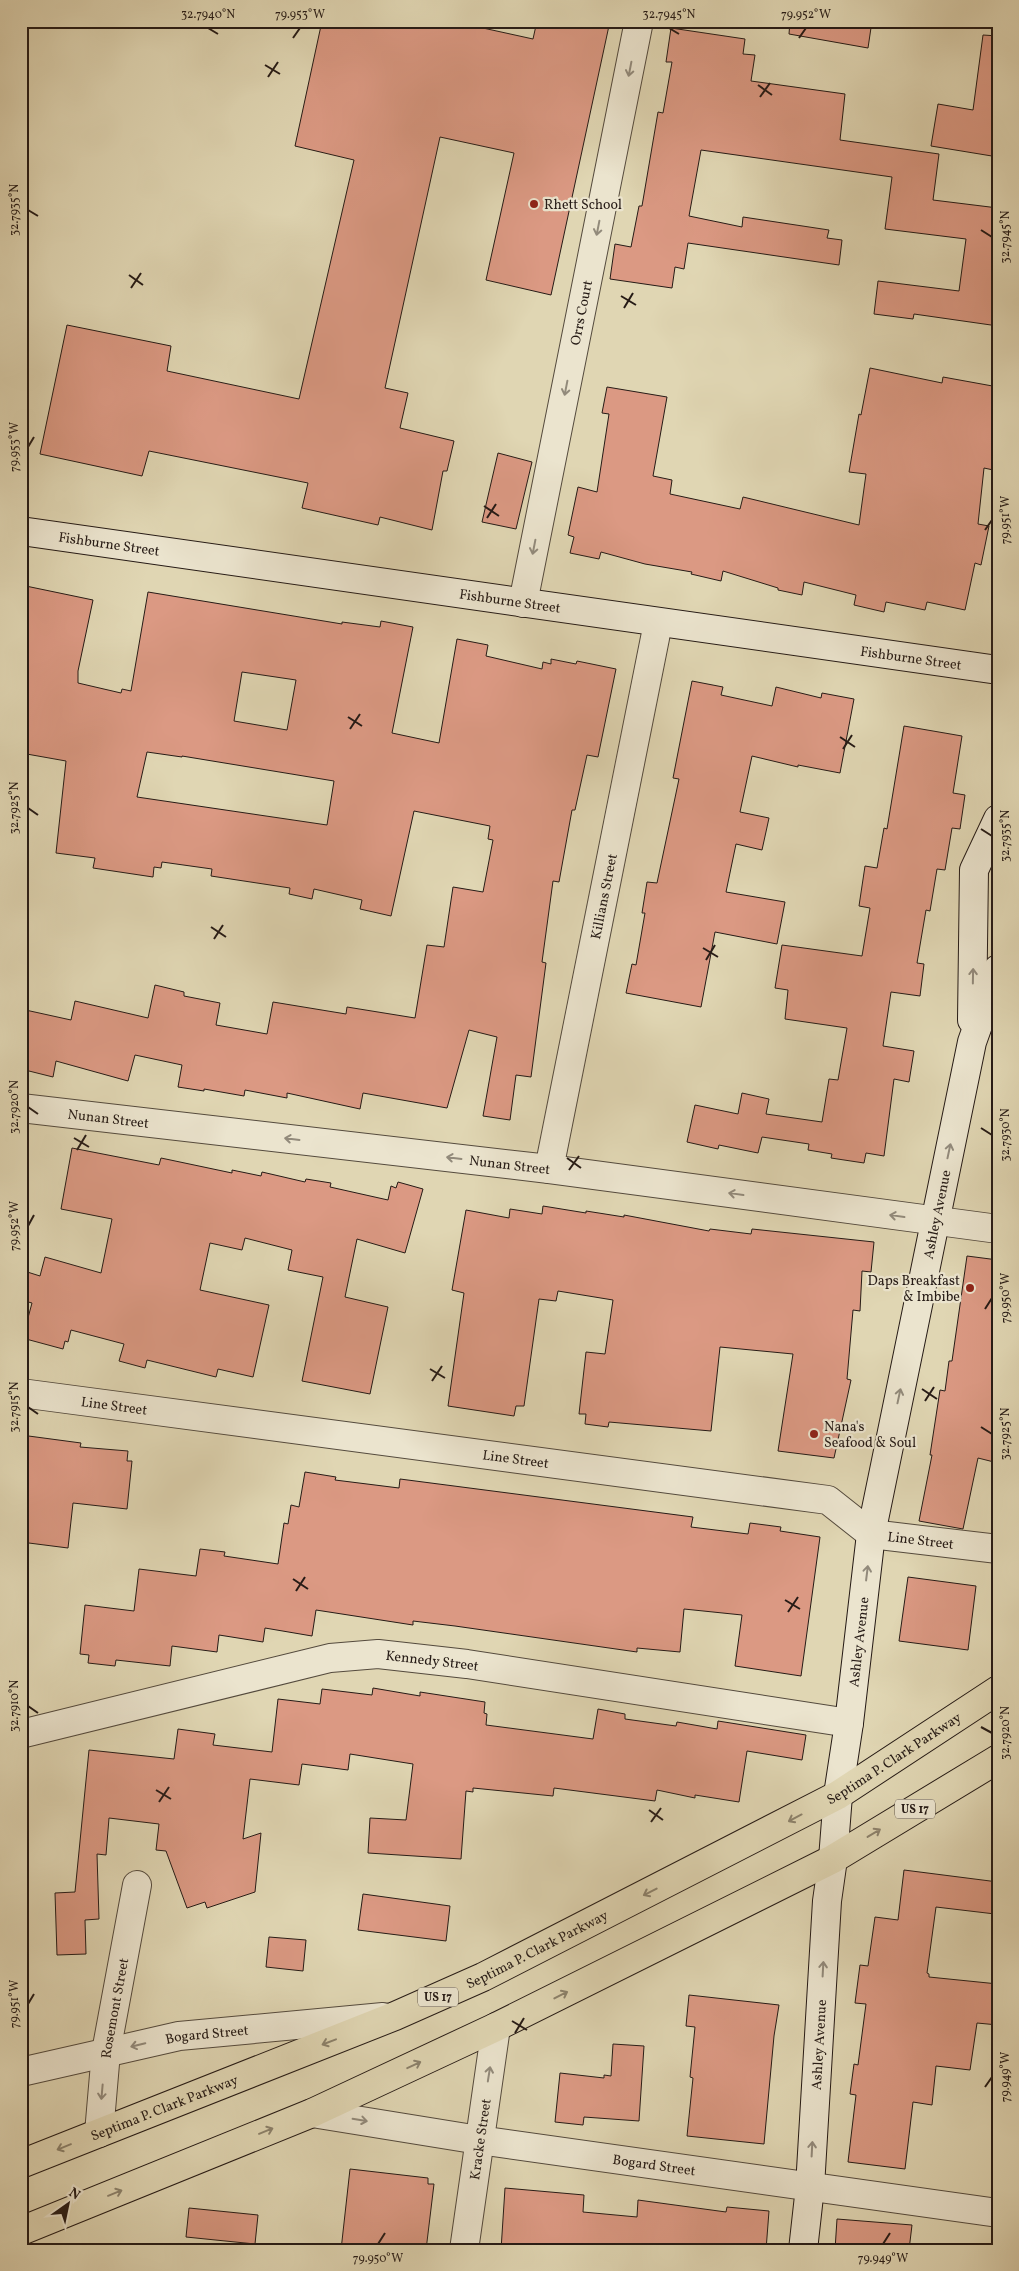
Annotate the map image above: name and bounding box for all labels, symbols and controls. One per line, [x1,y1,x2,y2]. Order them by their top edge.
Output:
text: 32.7940°N [181,7,235,23]
text: 79.953°W [275,7,325,23]
text: 32.7945°N [643,7,695,23]
text: 79.952°W [781,7,831,23]
one-way arrow [624,61,634,77]
text: 32.7935°N [7,184,23,236]
place label: Rhett School [544,196,622,215]
marker: Rhett School [528,198,540,210]
text: 32.7945°N [998,211,1014,263]
one-way arrow [593,220,602,236]
street label: Orrs Court [567,279,598,347]
one-way arrow [561,379,570,395]
text: 79.953°W [7,422,23,472]
text: 79.951°W [998,496,1014,544]
street label: Fishburne Street [57,528,161,562]
one-way arrow [529,539,539,555]
street label: Fishburne Street [458,585,562,619]
street label: Fishburne Street [859,643,963,676]
text: 32.7925°N [7,782,23,834]
text: 32.7935°N [998,810,1014,862]
street label: Killians Street [587,852,623,941]
one-way arrow [968,968,978,984]
text: 32.7920°N [7,1080,23,1134]
street label: Nunan Street [67,1105,150,1134]
text: 32.7930°N [998,1108,1014,1162]
one-way arrow [284,1134,300,1144]
one-way arrow [945,1143,955,1159]
street label: Nunan Street [468,1152,551,1180]
one-way arrow [446,1153,462,1163]
street label: Ashley Avenue [920,1168,957,1261]
one-way arrow [729,1189,745,1199]
text: 79.952°W [7,1201,23,1251]
one-way arrow [890,1211,906,1221]
place label: Daps Breakfast & Imbibe [868,1272,960,1307]
text: 79.950°W [998,1273,1014,1323]
marker: Daps Breakfast & Imbibe [964,1282,976,1294]
text: 32.7915°N [7,1381,23,1432]
one-way arrow [895,1388,905,1404]
street label: Line Street [80,1393,148,1421]
text: 32.7925°N [998,1408,1014,1460]
place label: Nana's Seafood & Soul [824,1418,916,1453]
marker: Nana's Seafood & Soul [808,1428,820,1440]
street label: Line Street [481,1446,550,1474]
street label: Line Street [886,1528,955,1555]
one-way arrow [862,1565,872,1581]
street label: Ashley Avenue [845,1596,875,1688]
street label: Kennedy Street [385,1647,480,1677]
text: 32.7910°N [7,1680,23,1732]
text: 32.7920°N [998,1706,1014,1760]
street label: Septima P. Clark Parkway [824,1709,966,1810]
road number: US 17 [895,1800,935,1818]
one-way arrow [787,1813,802,1823]
one-way arrow [867,1828,881,1838]
one-way arrow [643,1888,658,1897]
street label: Septima P. Clark Parkway [463,1906,612,1994]
street label: Rosemont Street [97,1956,134,2059]
one-way arrow [818,1962,827,1978]
text: 79.951°W [7,1980,23,2028]
road number: US 17 [418,1988,458,2006]
one-way arrow [553,1990,568,2000]
street label: Ashley Avenue [808,1999,832,2091]
street label: Bogard Street [164,2022,250,2050]
one-way arrow [322,2038,337,2048]
one-way arrow [130,2041,146,2050]
text: 79.949°W [998,2052,1014,2102]
one-way arrow [406,2060,421,2070]
one-way arrow [484,2067,494,2083]
street label: Septima P. Clark Parkway [88,2071,242,2146]
one-way arrow [98,2084,107,2100]
street label: Kracke Street [466,2097,497,2181]
one-way arrow [351,2116,367,2126]
one-way arrow [258,2126,273,2135]
one-way arrow [808,2141,817,2157]
one-way arrow [57,2143,72,2152]
street label: Bogard Street [611,2151,697,2181]
north arrow [42,2178,92,2228]
text: N [65,2184,84,2205]
one-way arrow [107,2188,122,2197]
text: 79.950°W [353,2251,403,2267]
text: 79.949°W [858,2251,908,2267]

